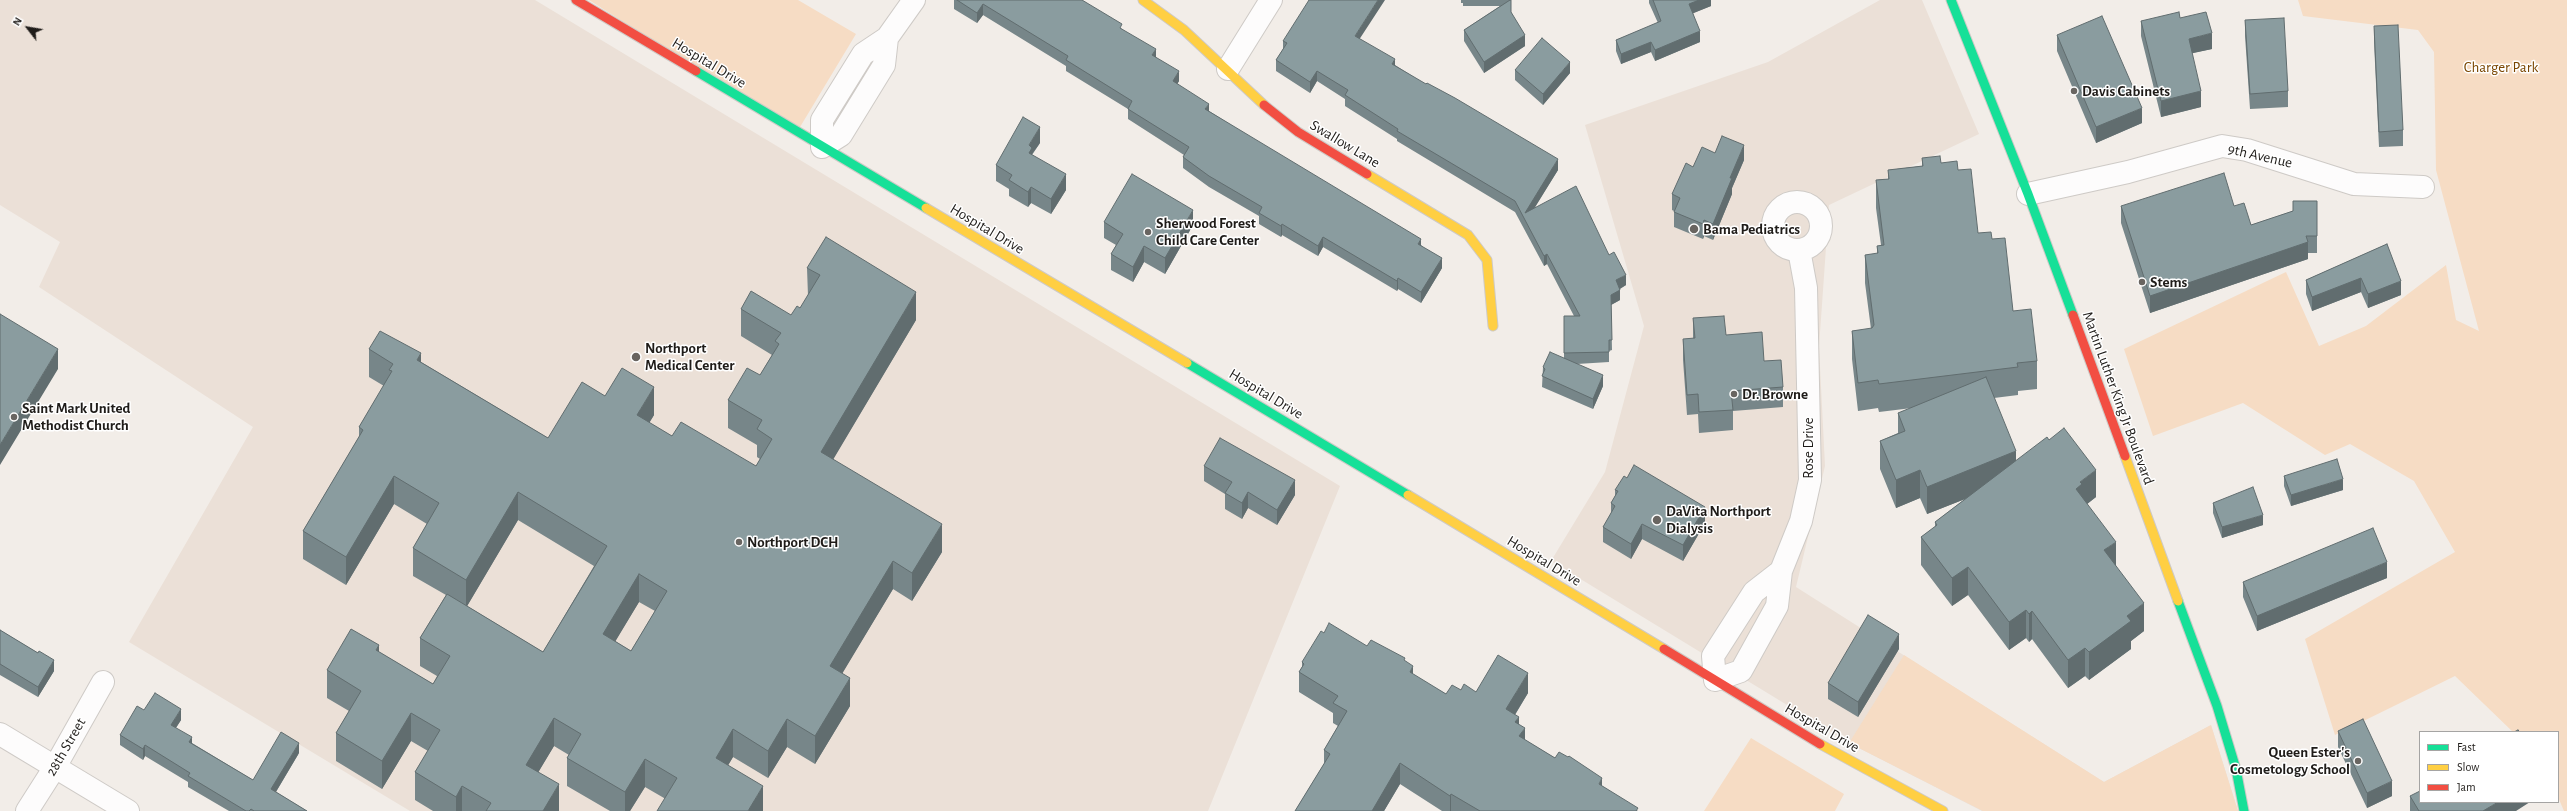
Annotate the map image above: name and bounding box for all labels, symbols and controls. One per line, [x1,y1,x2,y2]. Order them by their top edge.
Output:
north arrow [8,8,48,48]
text: N [11,15,24,28]
street label: Hospital Drive [669,34,749,92]
park label: Charger Park [2464,58,2538,76]
place label: Davis Cabinets [2082,82,2170,100]
marker: Davis Cabinets [2069,86,2079,96]
street label: Swallow Lane [1307,116,1383,172]
street label: 9th Avenue [2226,140,2294,172]
street label: Hospital Drive [947,200,1027,258]
place label: Sherwood Forest Child Care Center [1156,214,1259,249]
place label: Bama Pediatrics [1703,220,1800,238]
marker: Bama Pediatrics [1688,223,1700,235]
marker: Sherwood Forest Child Care Center [1143,227,1153,237]
place label: Stems [2150,273,2187,291]
marker: Stems [2137,277,2147,287]
street label: Martin Luther King Jr Boulevard [2078,309,2158,487]
place label: Northport Medical Center [645,339,734,374]
marker: Northport Medical Center [630,351,642,363]
street label: Hospital Drive [1226,365,1306,423]
place label: Dr. Browne [1742,385,1808,403]
marker: Dr. Browne [1729,389,1739,399]
place label: Saint Mark United Methodist Church [22,399,130,434]
marker: Saint Mark United Methodist Church [9,412,19,422]
street label: Rose Drive [1799,417,1817,479]
place label: DaVita Northport Dialysis [1666,502,1771,537]
marker: DaVita Northport Dialysis [1651,514,1663,526]
street label: Hospital Drive [1504,532,1584,590]
place label: Northport DCH [747,533,839,551]
marker: Northport DCH [734,537,744,547]
street label: Hospital Drive [1781,699,1863,757]
street label: 28th Street [42,715,90,779]
legend [2419,731,2559,803]
text: Fast [2457,741,2476,753]
place label: Queen Ester's Cosmetology School [2230,743,2350,778]
marker: Queen Ester's Cosmetology School [2353,756,2363,766]
text: Slow [2457,761,2479,773]
text: Jam [2457,781,2476,793]

